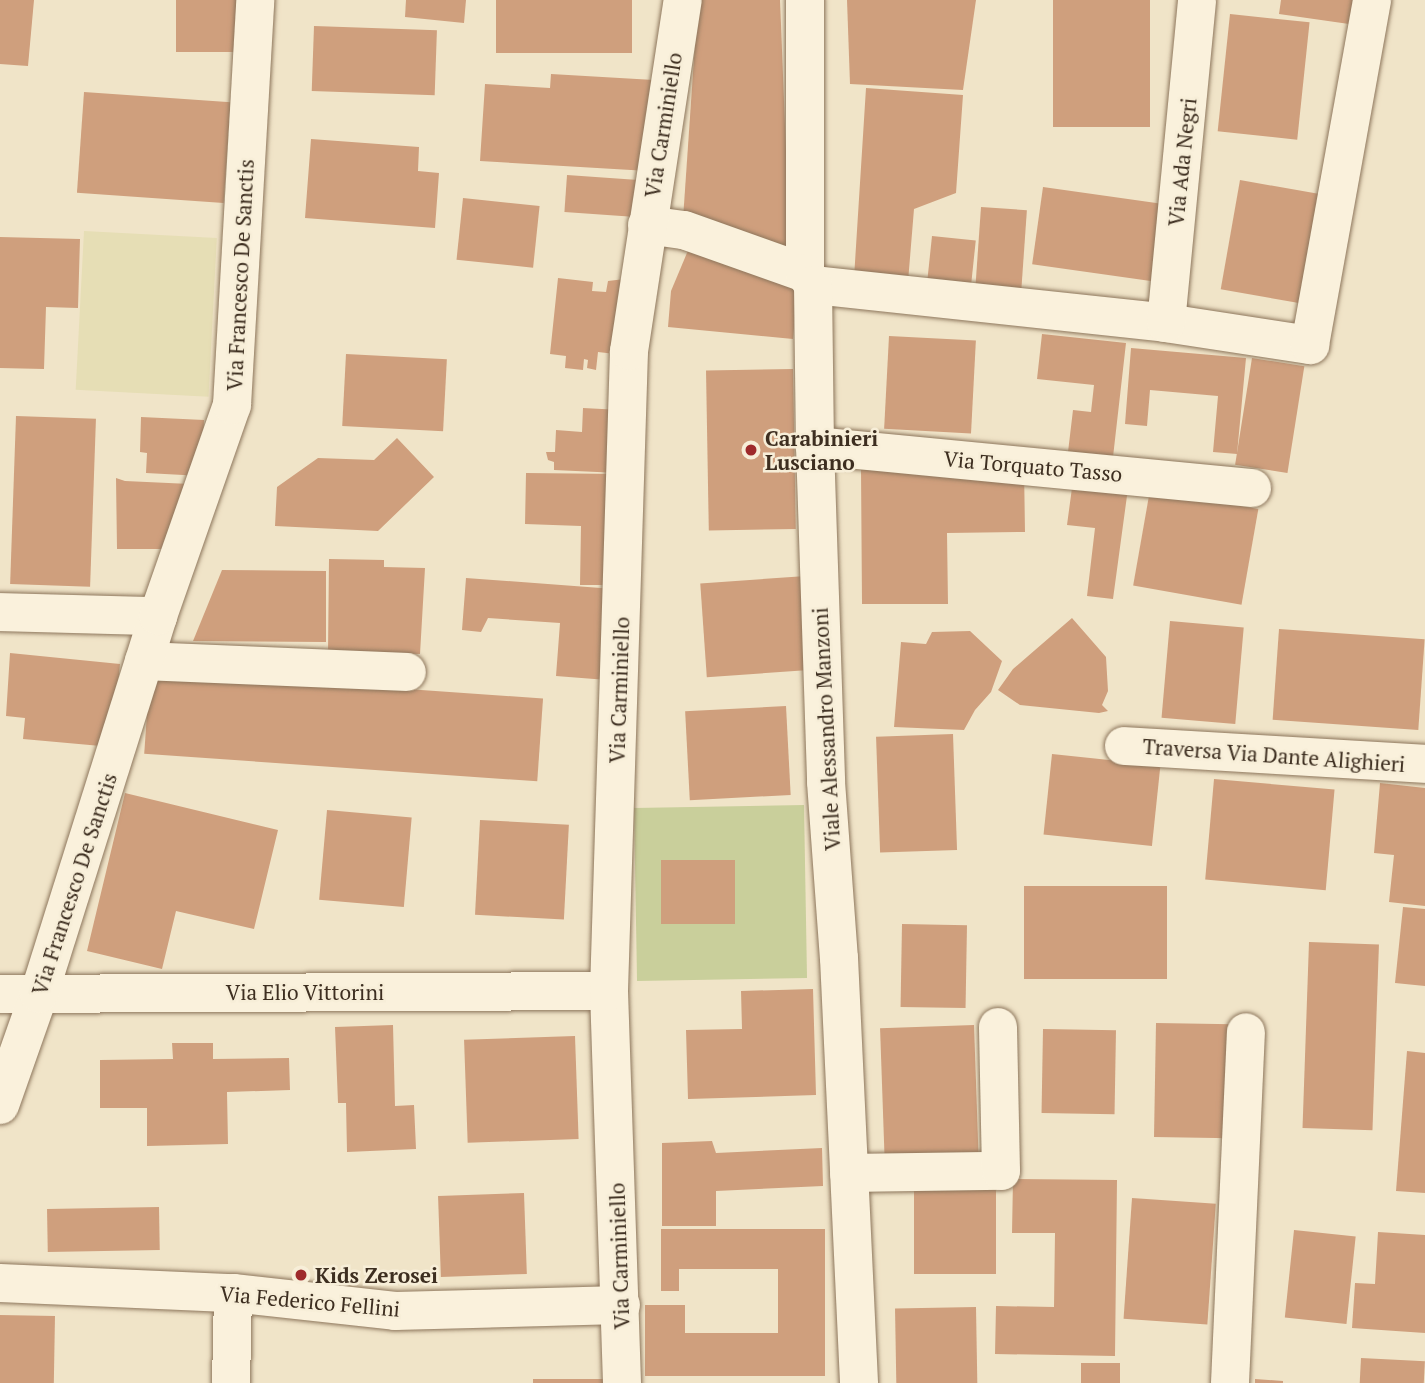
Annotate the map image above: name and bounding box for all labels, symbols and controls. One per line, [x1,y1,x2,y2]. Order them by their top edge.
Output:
street label: Via Carminiello [639,51,687,199]
street label: Via Ada Negri [1163,96,1201,228]
street label: Via Francesco De Sanctis [221,159,259,391]
place label: Carabinieri Lusciano [765,425,878,475]
marker: Carabinieri Lusciano [743,442,759,458]
street label: Via Torquato Tasso [943,446,1123,486]
street label: Viale Alessandro Manzoni [807,607,845,851]
street label: Via Carminiello [604,616,634,764]
street label: Traversa Via Dante Alighieri [1141,733,1407,777]
street label: Via Francesco De Sanctis [26,770,122,998]
street label: Via Elio Vittorini [225,979,385,1005]
street label: Via Carminiello [604,1182,634,1330]
place label: Kids Zerosei [315,1262,438,1288]
marker: Kids Zerosei [293,1267,309,1283]
street label: Via Federico Fellini [219,1281,401,1321]

